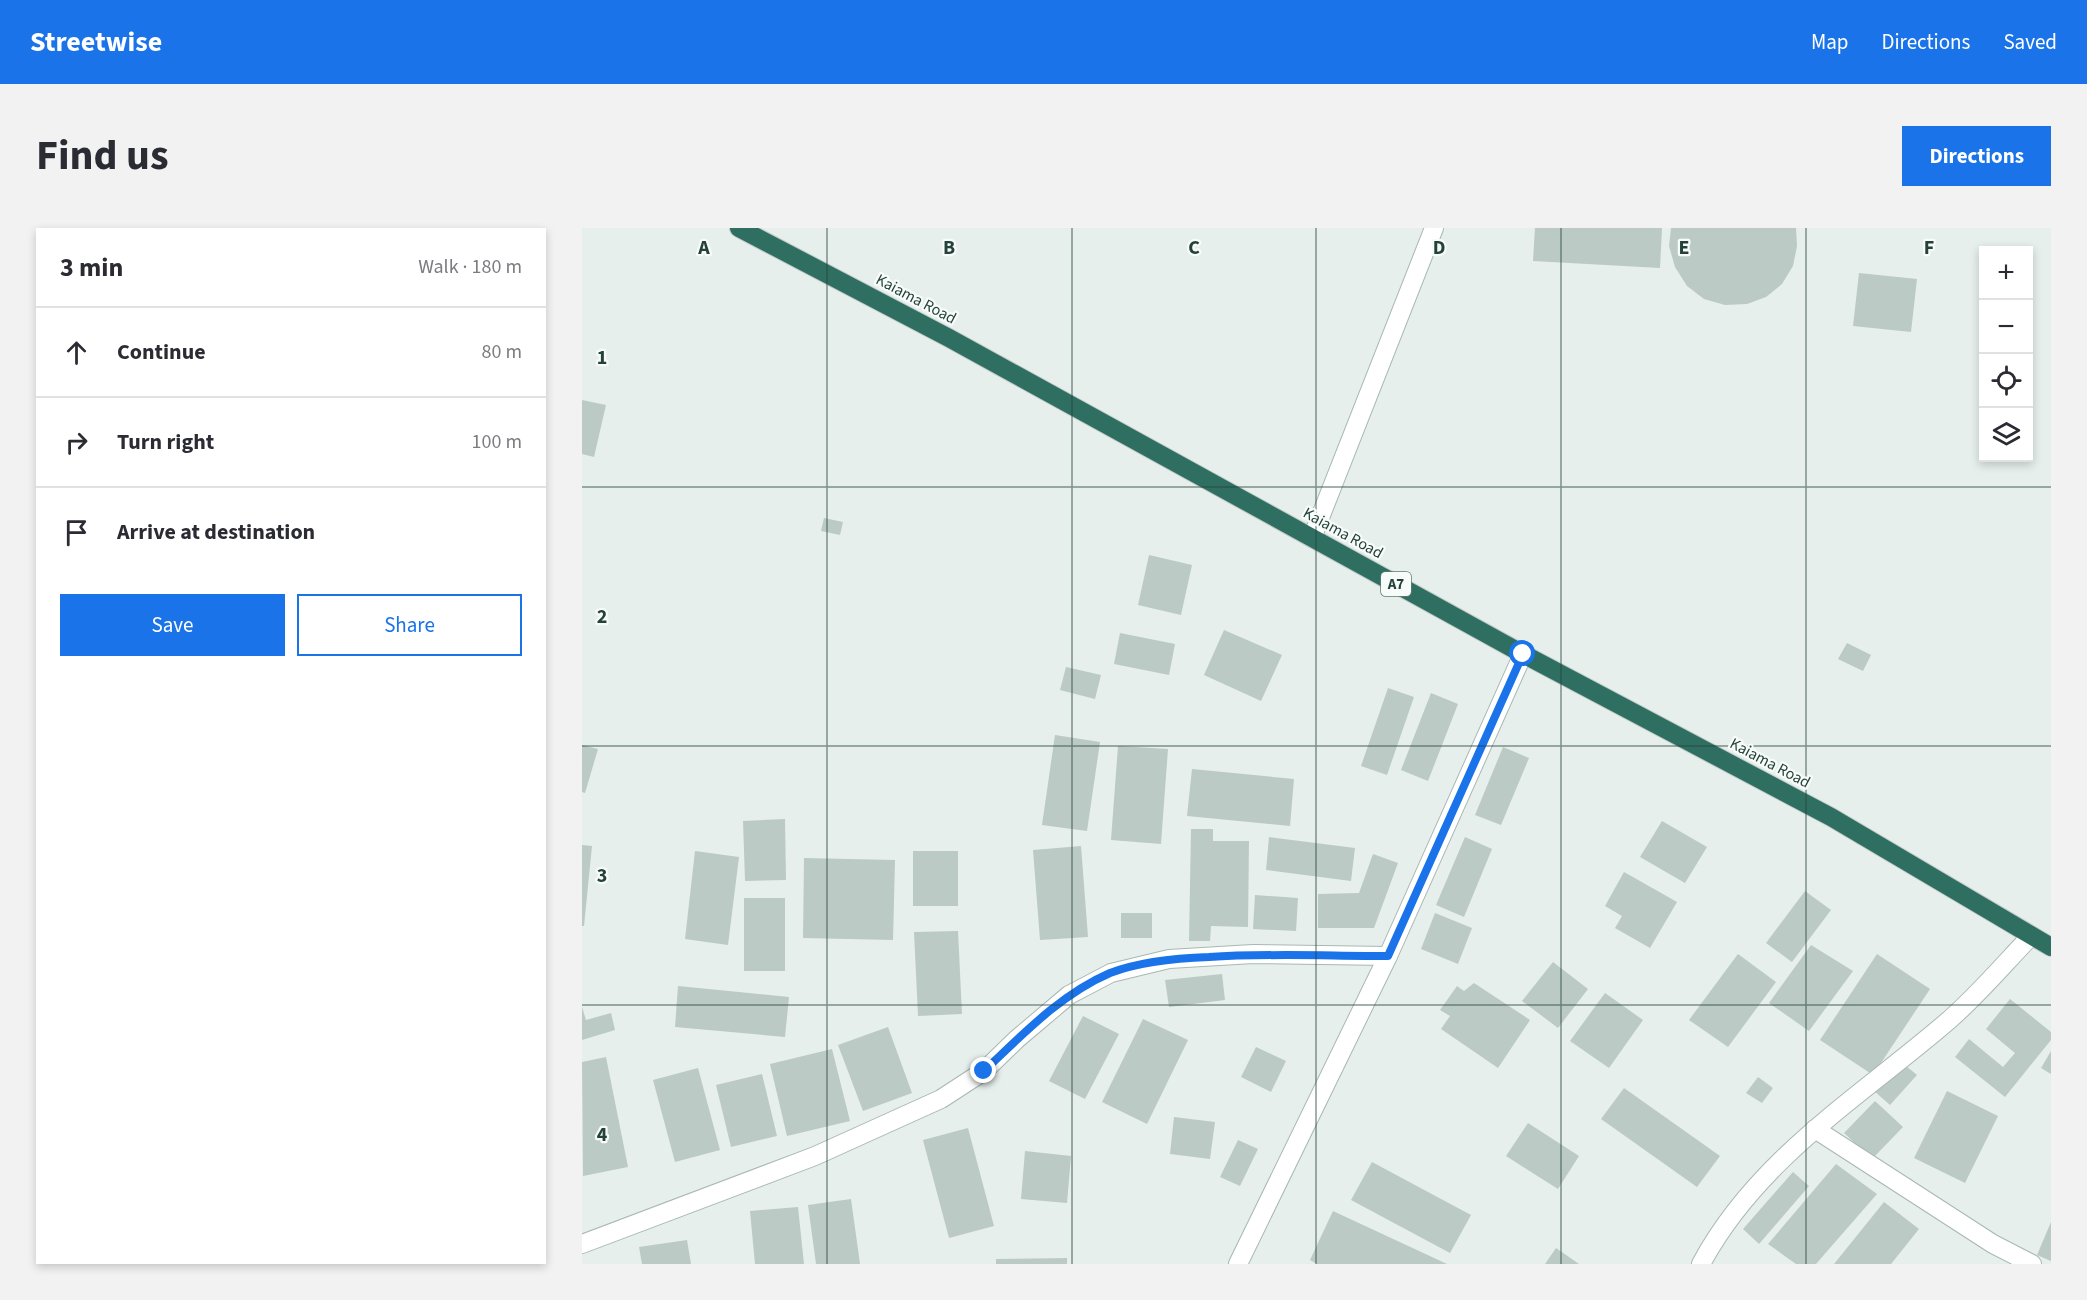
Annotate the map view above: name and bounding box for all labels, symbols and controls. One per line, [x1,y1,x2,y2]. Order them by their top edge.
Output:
text: Streetwise [30,22,162,62]
text: Map [1811,27,1849,57]
text: Directions [1882,27,1970,57]
text: Saved [2003,27,2057,57]
text: Find us [36,126,169,186]
button: Directions [1902,126,2051,186]
text: A [697,234,710,262]
text: B [943,234,955,262]
text: C [1188,234,1200,262]
text: D [1433,234,1445,262]
text: E [1679,234,1689,262]
text: F [1924,234,1934,262]
map controls [1979,246,2033,462]
button: + [1979,246,2033,300]
text: 3 min [60,249,123,286]
text: Walk · 180 m [418,253,522,281]
street label: Kaiama Road [872,269,960,329]
button: − [1979,300,2033,354]
icon: ahead [60,336,93,369]
text: Continue [117,336,206,368]
text: 80 m [482,338,522,366]
text: 1 [597,344,607,372]
button: locate [1979,354,2033,408]
button: layers [1979,408,2033,462]
icon: right [60,426,93,459]
text: Turn right [117,426,214,458]
text: 100 m [472,428,522,456]
street label: Kaiama Road [1299,502,1387,564]
icon: arrive [60,516,93,549]
text: Arrive at destination [117,516,315,548]
road number: A7 [1381,572,1411,596]
button: Save [60,594,285,656]
button: Share [297,594,522,656]
text: 2 [597,603,607,631]
route start [1509,640,1535,666]
street label: Kaiama Road [1726,733,1814,793]
text: 3 [597,862,607,890]
route end [970,1057,996,1083]
text: 4 [597,1121,608,1149]

